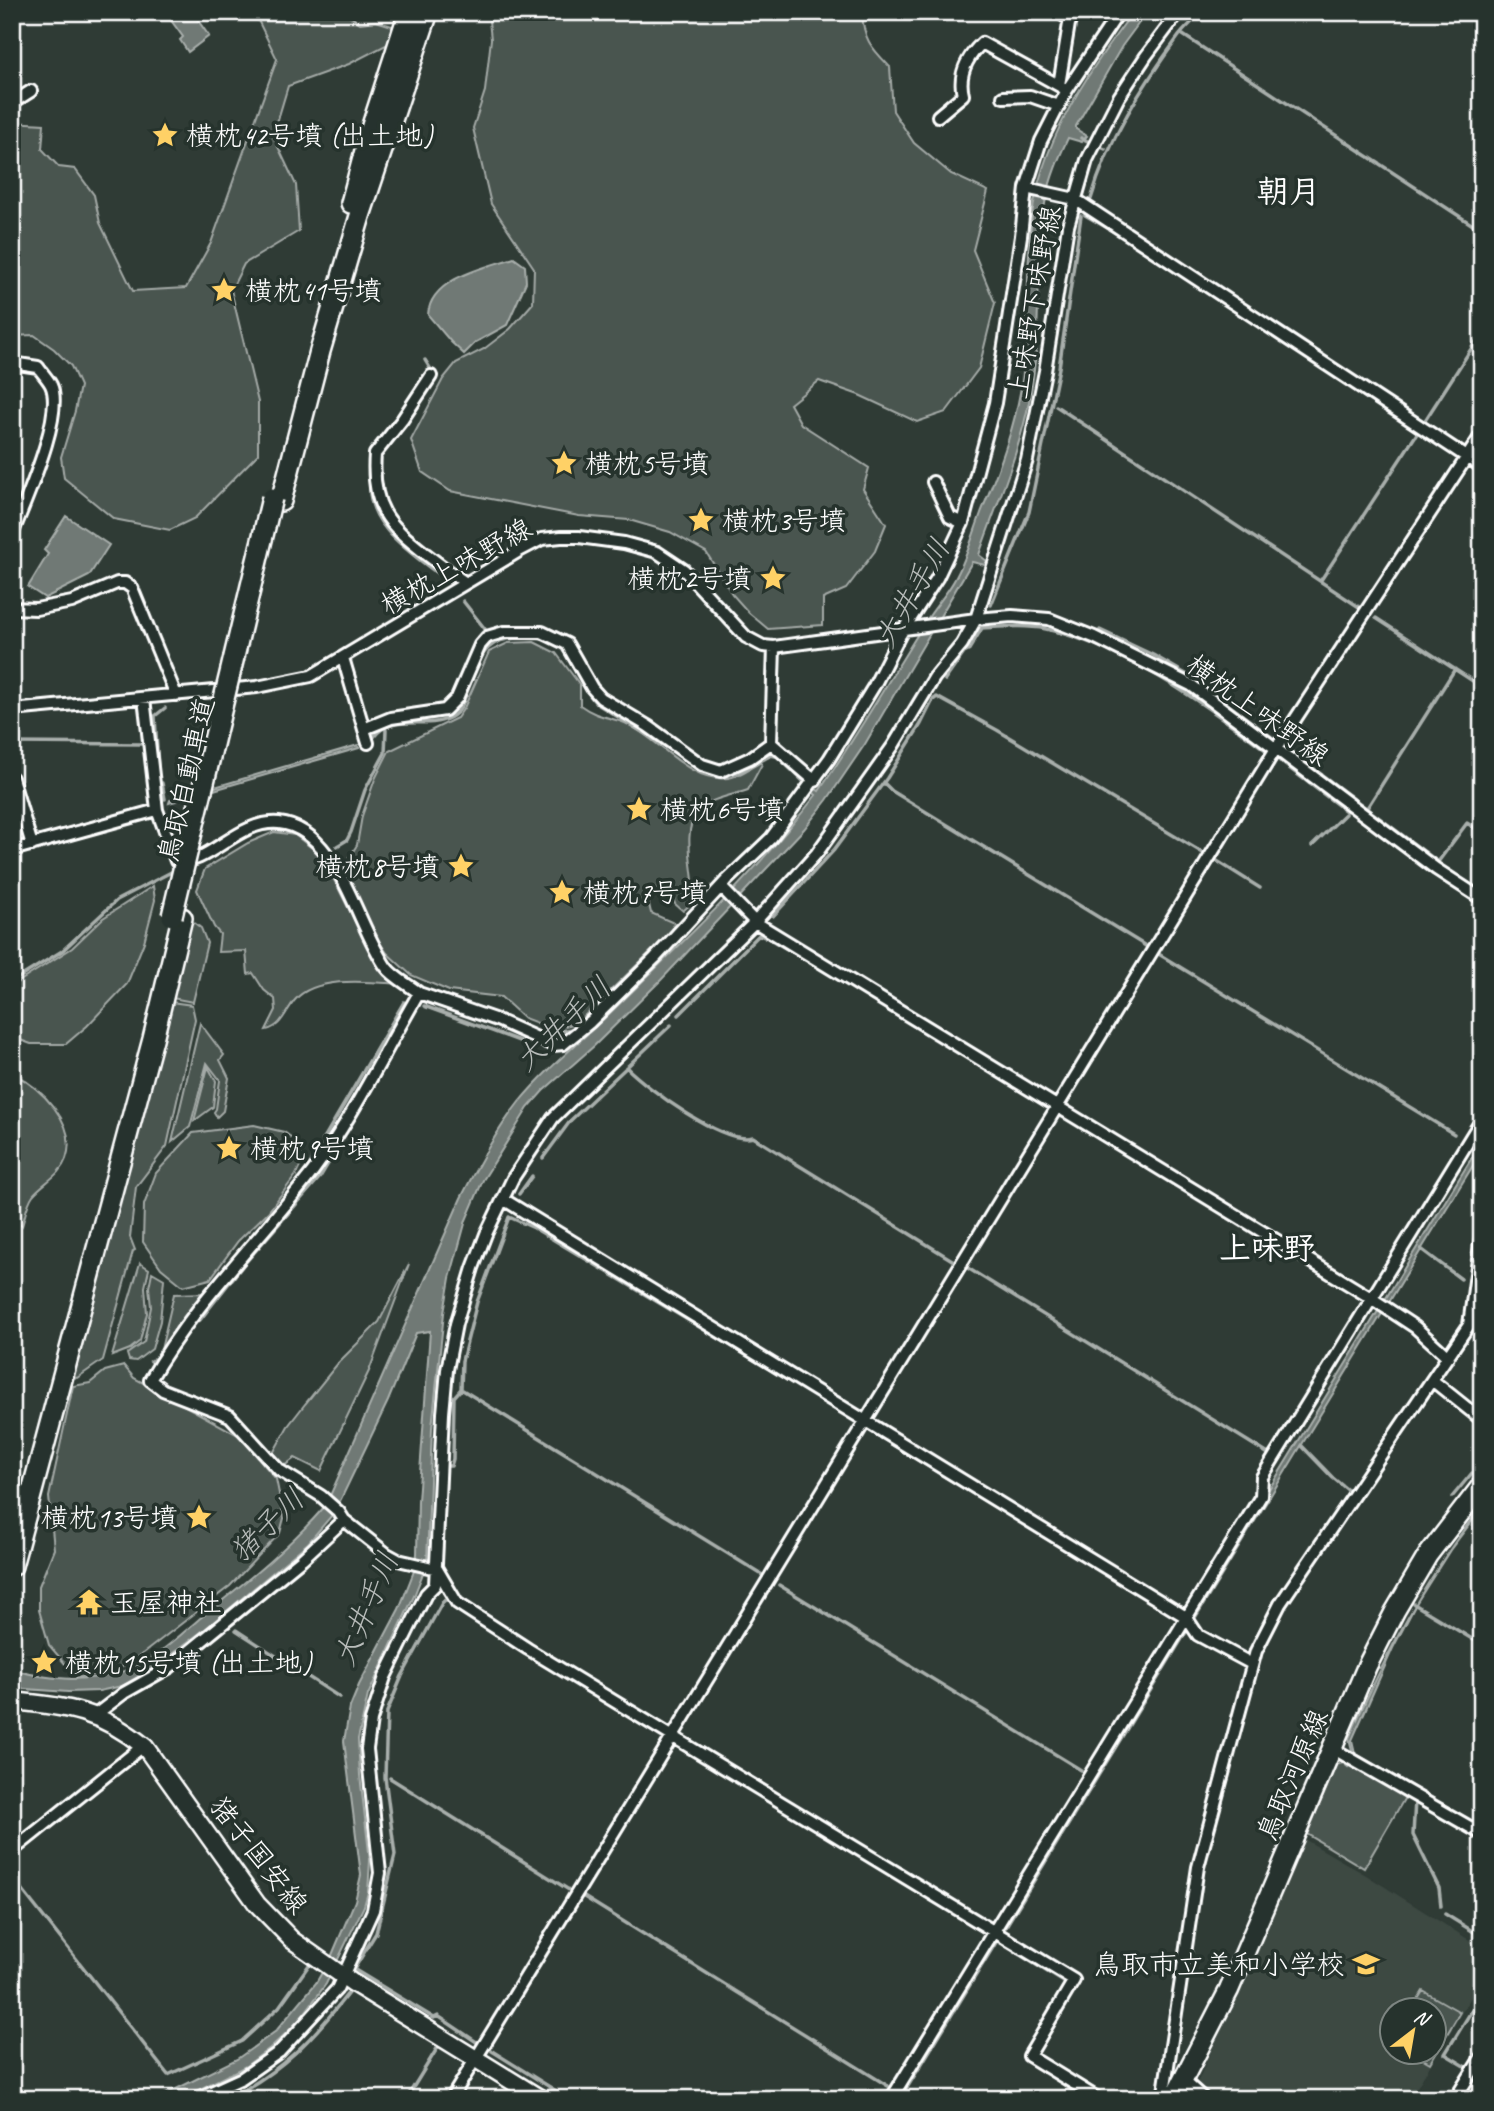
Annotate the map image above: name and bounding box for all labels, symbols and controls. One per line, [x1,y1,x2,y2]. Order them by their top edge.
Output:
place label: 横枕42号墳 (出土地) [186,118,434,153]
place icon: 横枕42号墳 (出土地) [150,120,180,150]
district label: 朝月 [1257,171,1321,212]
street label: 上味野下味野線 [1000,202,1068,402]
place label: 横枕41号墳 [245,273,382,308]
place icon: 横枕41号墳 [209,275,239,305]
place label: 横枕5号墳 [585,446,710,481]
place icon: 横枕5号墳 [549,448,579,478]
place label: 横枕3号墳 [722,503,847,538]
place icon: 横枕3号墳 [686,505,716,535]
street label: 横枕上味野線 [374,510,538,622]
water label: 大井手川 [866,532,958,654]
place label: 横枕2号墳 [627,561,752,596]
place icon: 横枕2号墳 [758,563,788,593]
street label: 横枕上味野線 [1180,646,1336,774]
street label: 鳥取自動車道 [150,694,222,866]
place label: 横枕6号墳 [660,792,785,827]
place icon: 横枕6号墳 [624,794,654,824]
place label: 横枕8号墳 [315,849,440,884]
place icon: 横枕8号墳 [446,851,476,881]
place label: 横枕7号墳 [583,875,708,910]
place icon: 横枕7号墳 [547,877,577,907]
water label: 大井手川 [507,969,619,1079]
place label: 横枕9号墳 [250,1131,375,1166]
place icon: 横枕9号墳 [214,1133,244,1163]
district label: 上味野 [1219,1228,1315,1269]
water label: 猪子川 [221,1480,313,1570]
place label: 横枕13号墳 [41,1500,178,1535]
place icon: 横枕13号墳 [184,1502,214,1532]
water label: 大井手川 [325,1546,407,1672]
place label: 玉屋神社 [110,1585,222,1620]
temple icon: 玉屋神社 [74,1587,104,1617]
place label: 横枕15号墳 (出土地) [65,1645,313,1680]
place icon: 横枕15号墳 (出土地) [29,1647,59,1677]
street label: 鳥取河原線 [1249,1704,1335,1846]
street label: 猪子国安線 [202,1789,316,1921]
place label: 鳥取市立美和小学校 [1093,1947,1345,1982]
school or university icon: 鳥取市立美和小学校 [1351,1949,1381,1979]
north arrow [1378,1996,1448,2066]
text: N [1410,2004,1435,2032]

